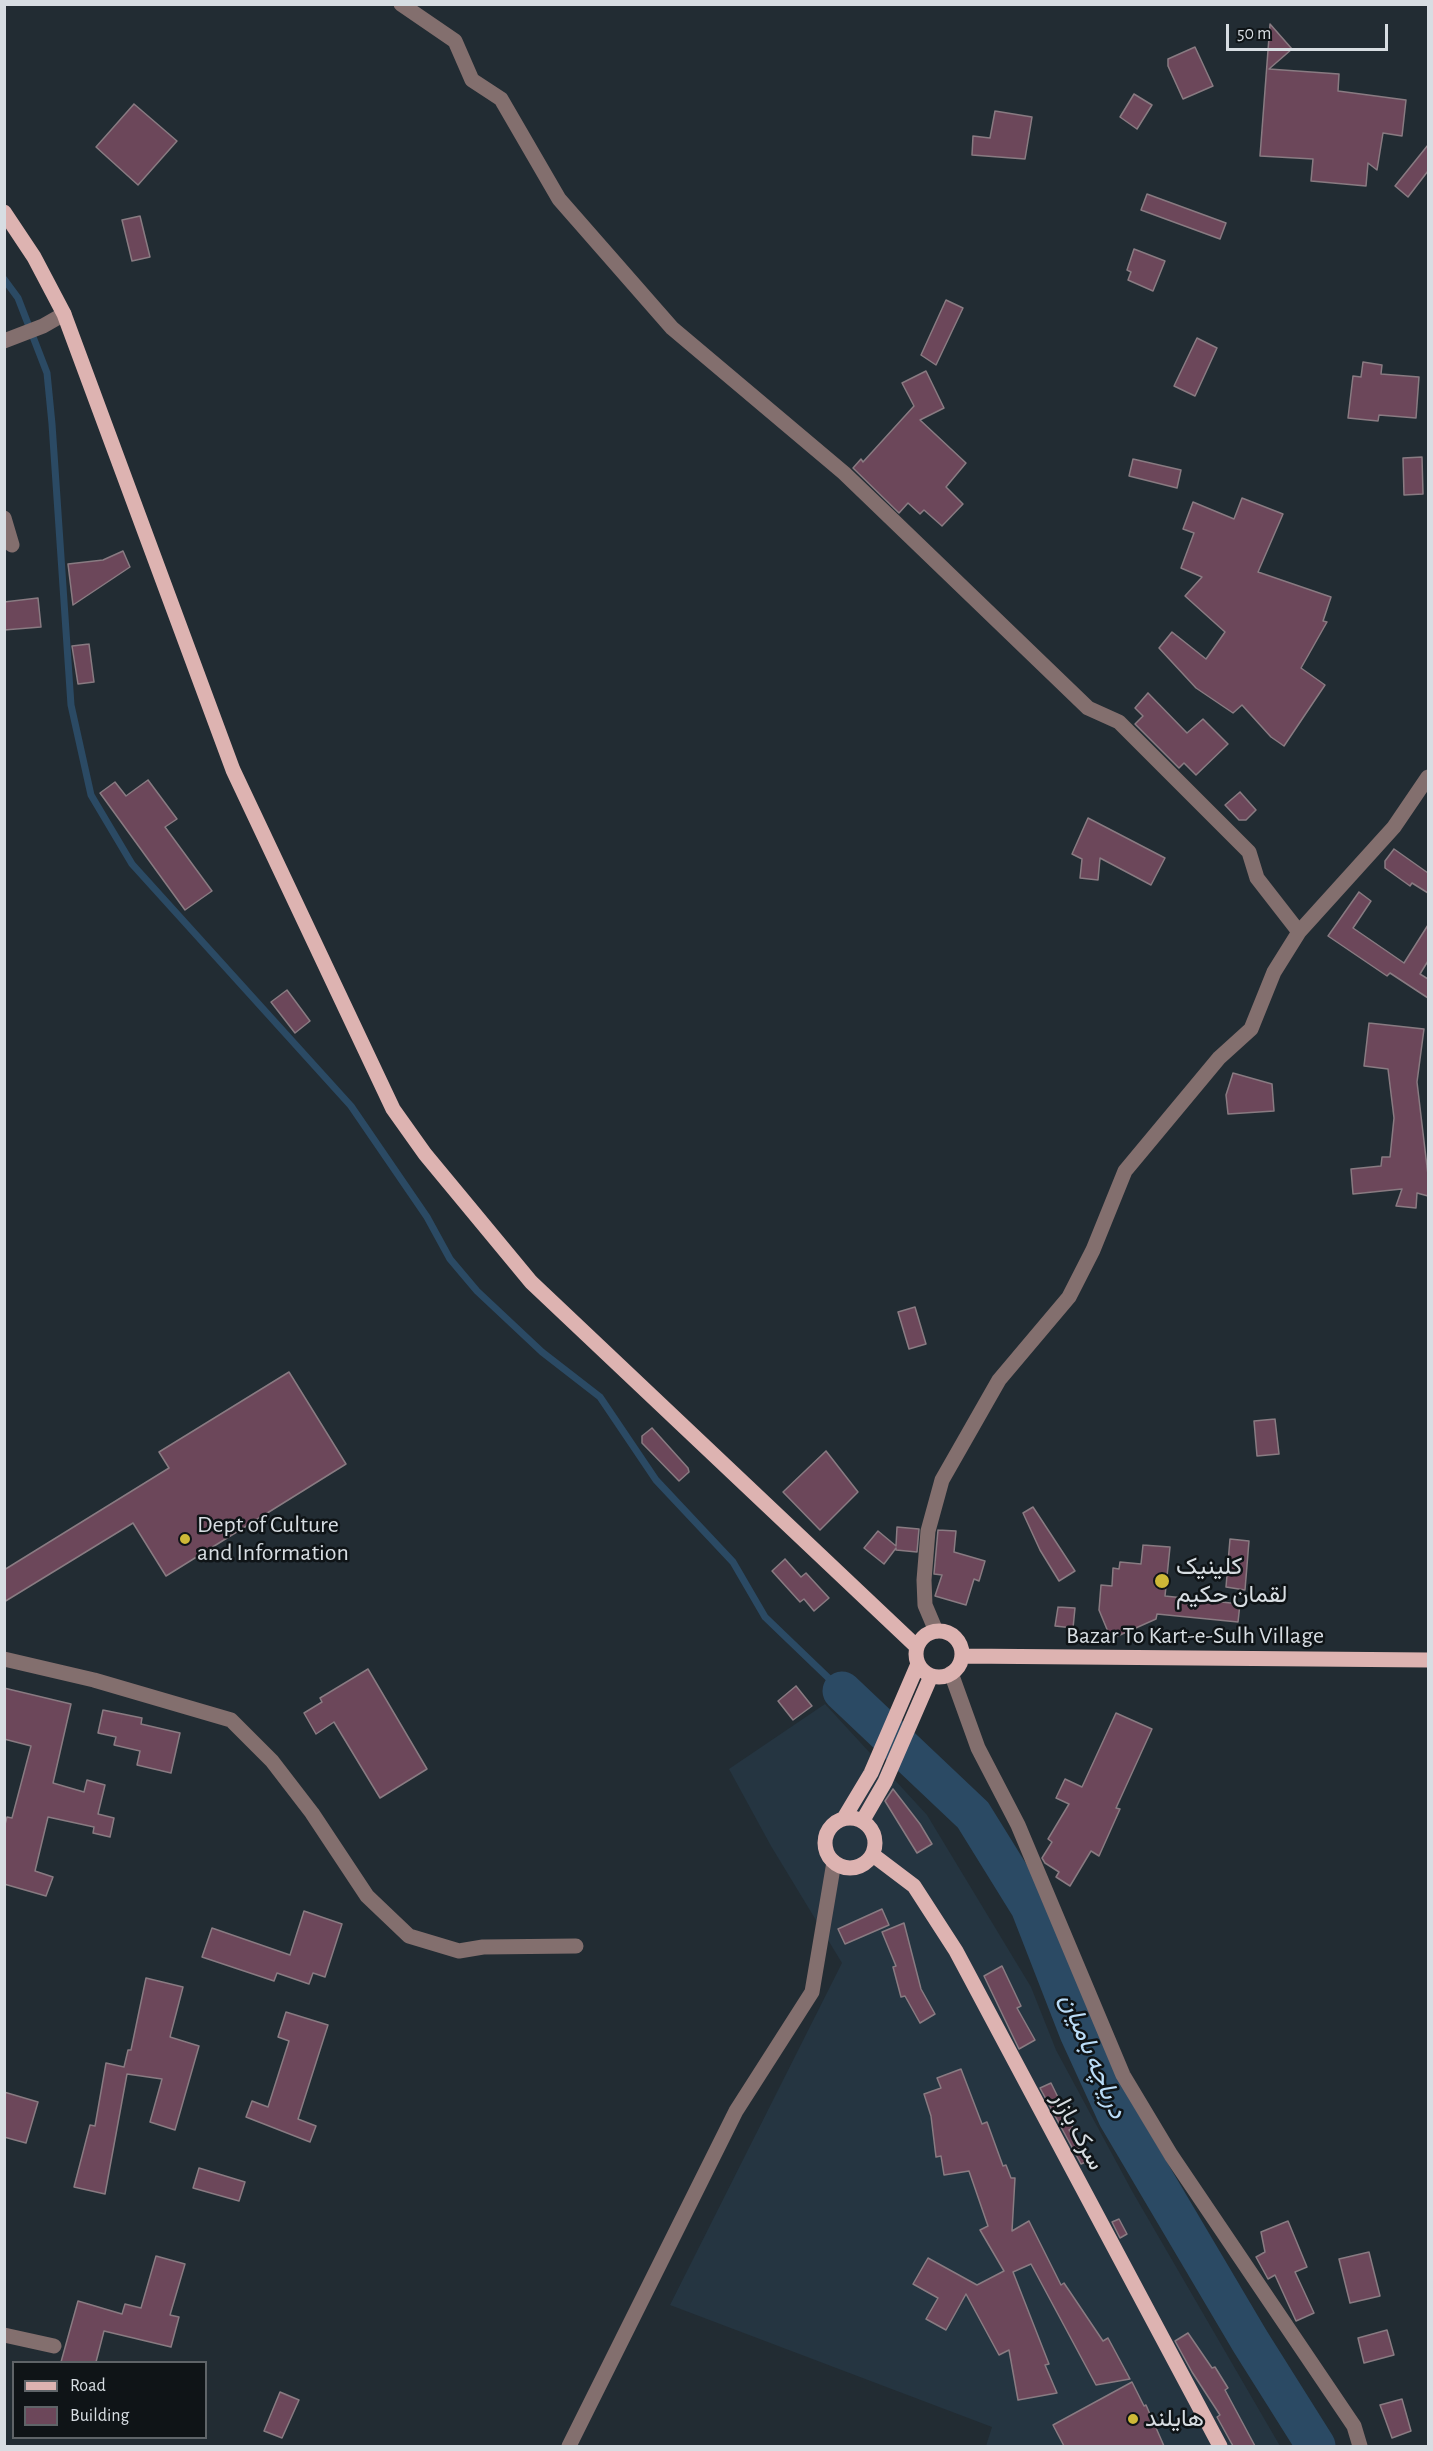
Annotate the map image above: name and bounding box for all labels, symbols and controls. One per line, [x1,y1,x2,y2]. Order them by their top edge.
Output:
scale bar [1229,12,1391,50]
text: 50 m [1237,25,1271,43]
place label: Dept of Culture and Information [197,1511,349,1567]
marker: Dept of Culture and Information [178,1532,192,1546]
place label: کلینیک لقمان حکیم [1176,1553,1287,1609]
marker: کلینیک لقمان حکیم [1153,1572,1171,1590]
street label: Bazar To Kart-e-Sulh Village [1066,1622,1324,1650]
water label: دریاچه بامیان [1053,1989,1133,2123]
street label: سرک بازار [1045,2087,1111,2175]
legend [12,2361,207,2439]
text: Road [70,2377,106,2395]
place label: هایلند [1145,2405,1204,2433]
text: Building [70,2407,129,2425]
marker: هایلند [1126,2412,1140,2426]

